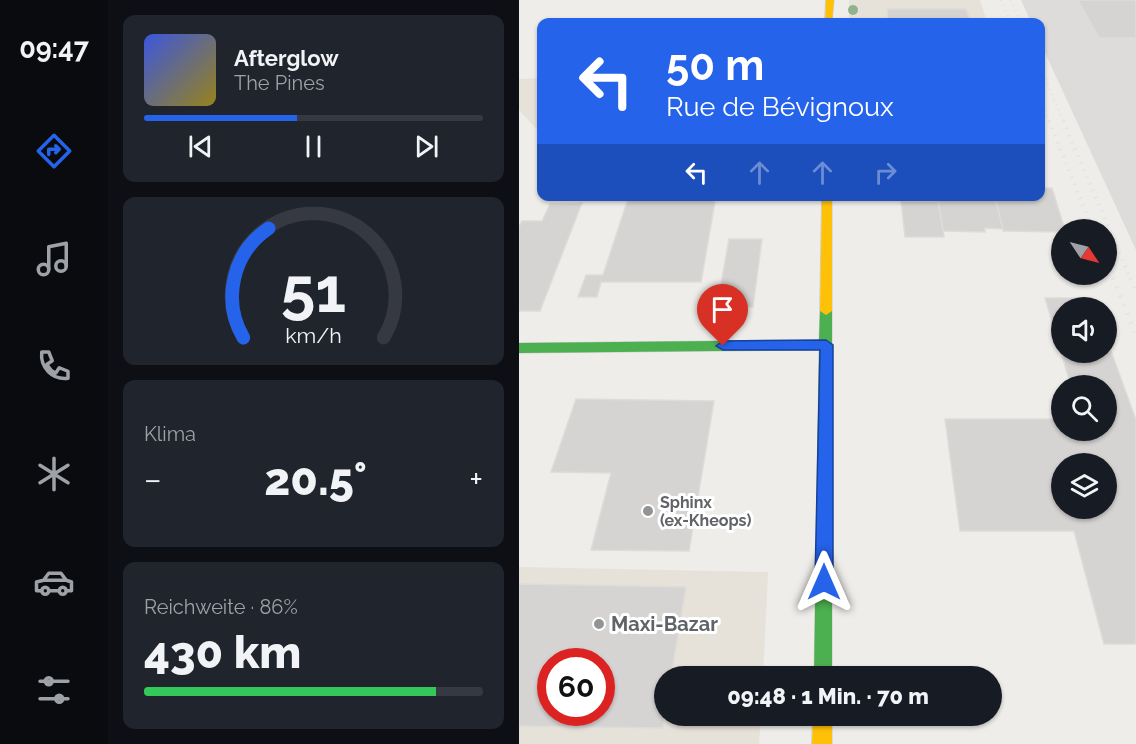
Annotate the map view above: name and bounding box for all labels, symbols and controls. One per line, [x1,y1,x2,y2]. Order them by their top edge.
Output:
text: 09:47 [19,33,89,64]
text: 50 m [666,41,764,90]
icon: left [567,42,645,120]
text: Afterglow [234,45,339,71]
text: The Pines [234,71,325,95]
text: Rue de Bévignoux [666,91,894,122]
icon: directions [33,130,75,172]
icon: previous [184,130,217,163]
icon: pause [297,130,330,163]
icon: next [410,130,443,163]
icon: left [680,156,713,189]
icon: ahead [743,156,776,189]
icon: ahead [806,156,839,189]
icon: right [869,156,902,189]
north arrow [1051,219,1117,285]
map controls [1051,219,1117,519]
icon: music [33,238,75,280]
text: 51 [281,253,346,327]
pin [697,284,748,346]
icon: arrive [706,293,739,326]
button: sound [1051,297,1117,363]
text: km/h [285,323,342,348]
icon: phone [33,345,75,387]
button: search [1051,375,1117,441]
text: Klima [144,422,196,446]
icon: climate [33,453,75,495]
text: 20.5° [264,453,367,506]
button: layers [1051,453,1117,519]
text: − [144,460,162,499]
text: + [469,460,483,499]
place label: Sphinx (ex-Kheops) [660,493,752,530]
marker: Sphinx (ex-Kheops) [641,504,655,518]
position arrow [792,550,856,614]
icon: car [33,561,75,603]
text: Reichweite · 86% [144,595,298,619]
place label: Maxi-Bazar [611,612,718,636]
marker: Maxi-Bazar [592,617,606,631]
text: 430 km [144,626,301,679]
speed limit sign: 60 [537,648,615,726]
icon: filters [33,669,75,711]
text: 09:48 · 1 Min. · 70 m [727,683,929,709]

